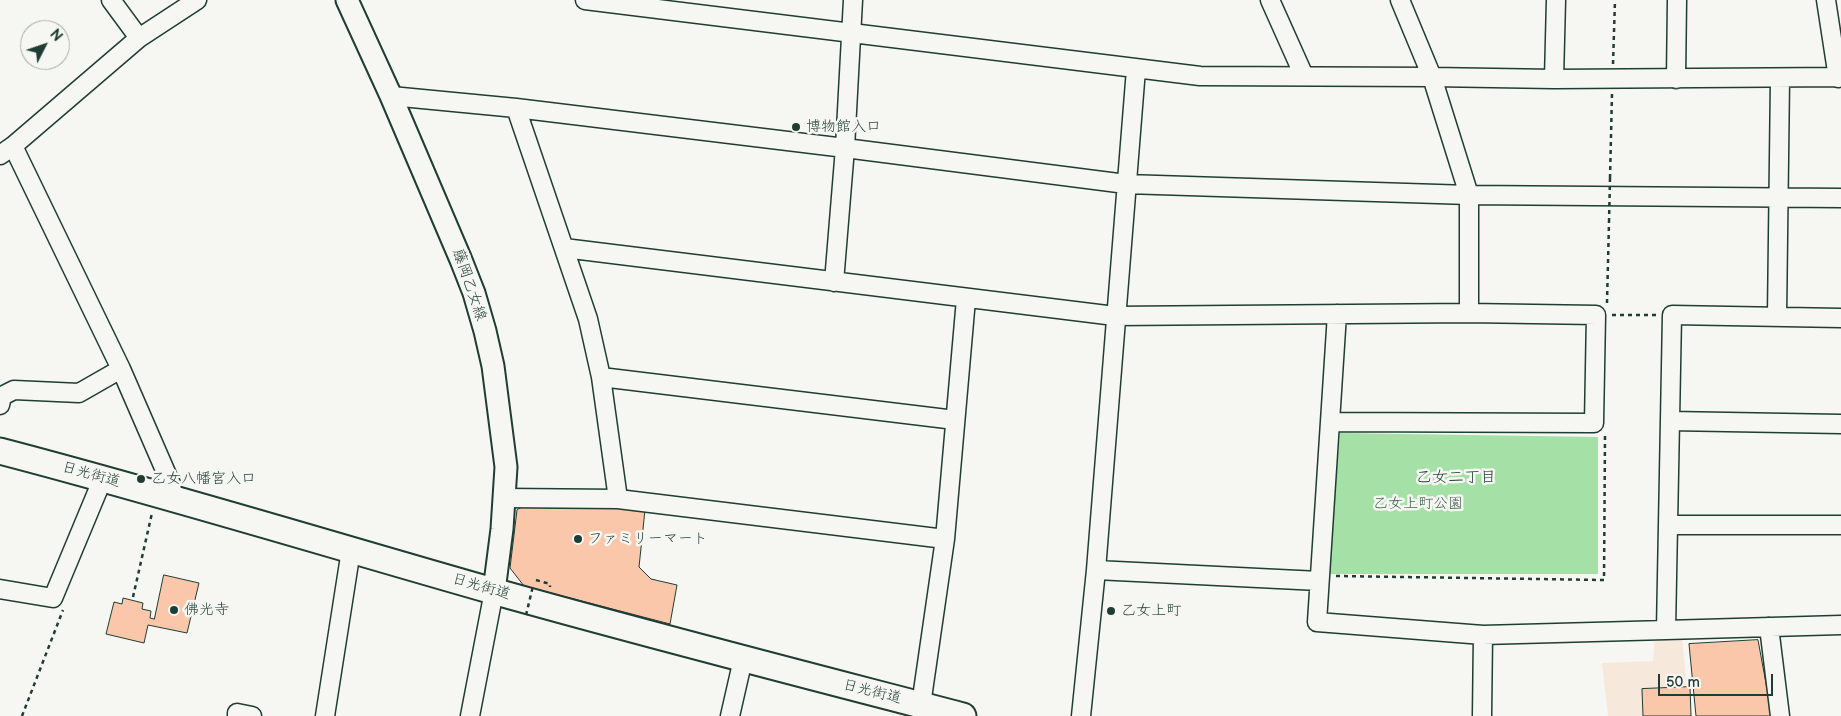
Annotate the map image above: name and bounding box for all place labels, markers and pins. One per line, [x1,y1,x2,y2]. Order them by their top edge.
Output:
place label: 博物館入口 [806,118,881,136]
marker: 博物館入口 [790,121,802,133]
place label: 乙女八幡宮入口 [151,470,256,488]
marker: 乙女八幡宮入口 [135,473,147,485]
place label: ファミリーマート [588,530,708,548]
marker: ファミリーマート [572,533,584,545]
place label: 佛光寺 [184,601,229,619]
place label: 乙女上町 [1121,602,1181,620]
marker: 佛光寺 [168,604,180,616]
marker: 乙女上町 [1105,605,1117,617]

